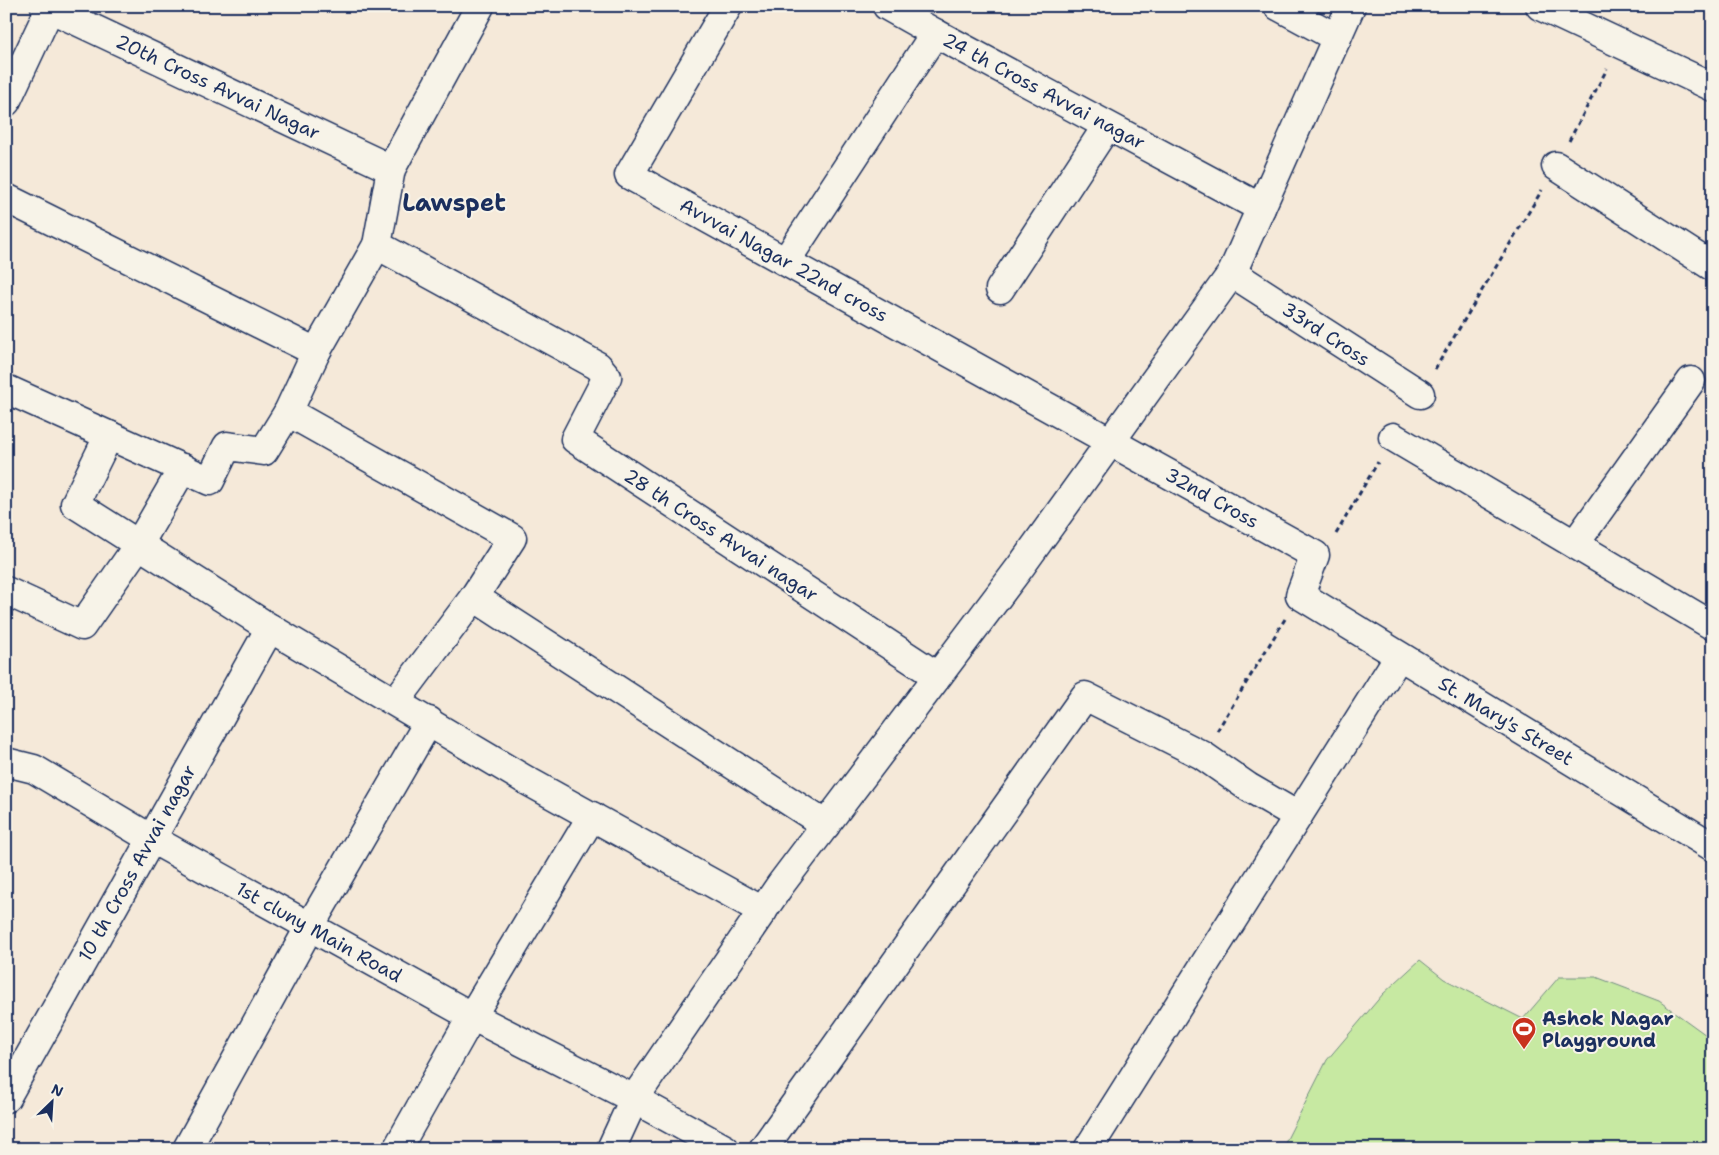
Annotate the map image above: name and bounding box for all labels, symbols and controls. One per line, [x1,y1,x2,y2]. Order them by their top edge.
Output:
street label: 24 th Cross Avvai nagar [938,27,1150,155]
street label: 20th Cross Avvai Nagar [112,29,324,145]
district label: Lawspet [402,187,506,219]
street label: Avvvai Nagar 22nd cross [675,192,893,328]
street label: 33rd Cross [1277,296,1375,372]
street label: 32nd Cross [1161,462,1263,534]
street label: 28 th Cross Avvai nagar [619,463,823,607]
street label: St. Mary's Street [1434,671,1578,771]
street label: 10 th Cross Avvai nagar [72,760,202,966]
street label: 1st cluny Main Road [232,876,406,988]
place label: Ashok Nagar Playground [1542,1006,1674,1053]
sports icon: Ashok Nagar Playground [1511,1016,1537,1050]
north arrow [28,1078,78,1128]
text: N [49,1080,66,1101]

